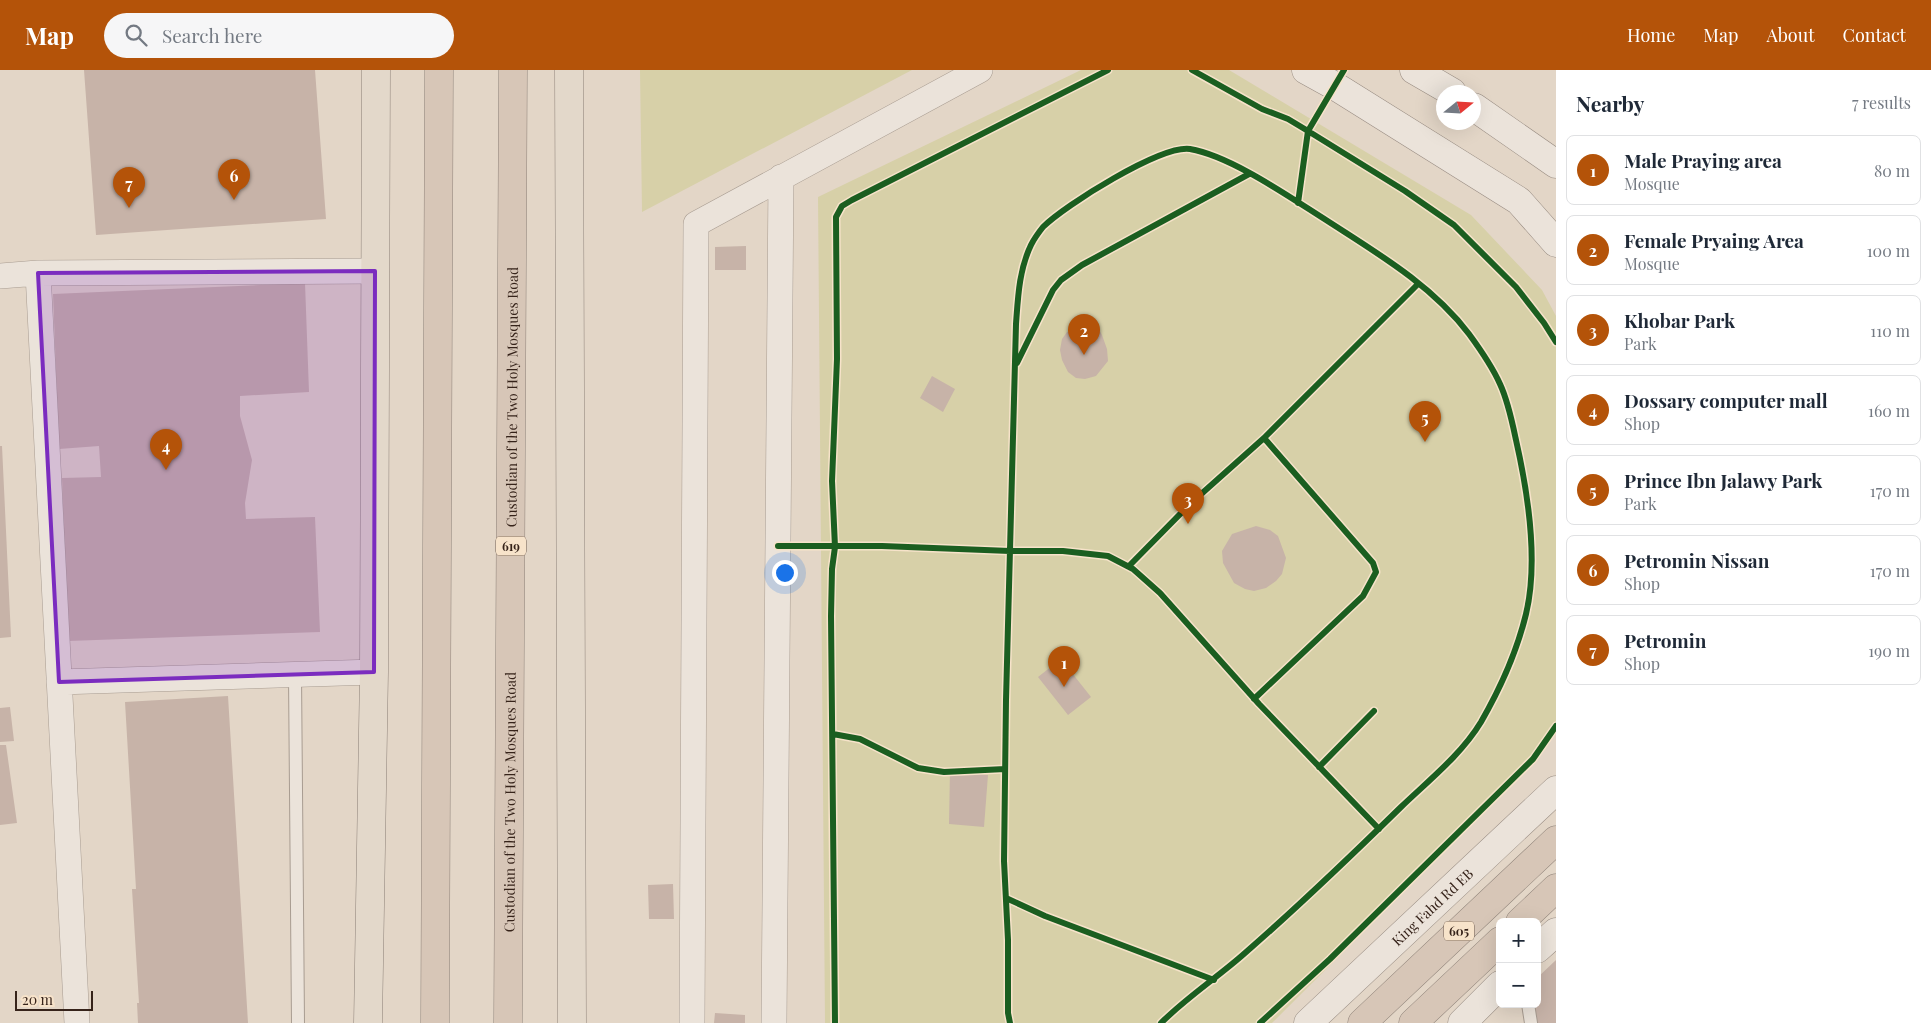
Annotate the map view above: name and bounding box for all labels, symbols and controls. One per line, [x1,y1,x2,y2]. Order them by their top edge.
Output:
search box [104,13,454,58]
text: Map [25,19,74,51]
icon: search [122,21,150,49]
text: Search here [162,22,262,48]
text: Home [1627,23,1675,47]
text: Map [1703,23,1738,47]
text: About [1766,23,1815,47]
text: Contact [1843,23,1906,47]
north arrow [1436,85,1481,130]
text: Nearby [1576,89,1645,117]
text: 7 results [1852,92,1911,113]
text: Male Praying area [1624,147,1782,173]
pin: 6 [218,159,250,200]
text: 1 [1590,160,1596,181]
text: 80 m [1874,160,1910,181]
pin: 7 [113,167,145,208]
text: Mosque [1624,173,1680,194]
text: Female Pryaing Area [1624,227,1804,253]
text: 2 [1589,240,1597,261]
text: 100 m [1867,240,1910,261]
text: Mosque [1624,253,1680,274]
street label: Custodian of the Two Holy Mosques Road [501,267,521,527]
text: Khobar Park [1624,307,1735,333]
pin: 2 [1068,314,1100,355]
text: 3 [1589,320,1597,341]
text: 110 m [1870,320,1910,341]
text: Park [1624,333,1657,354]
text: Dossary computer mall [1624,387,1828,413]
text: 4 [1589,400,1597,421]
text: 160 m [1868,400,1910,421]
pin: 5 [1409,401,1441,442]
text: Shop [1624,413,1660,434]
pin: 4 [150,429,182,470]
text: Prince Ibn Jalawy Park [1624,467,1822,493]
text: 5 [1589,480,1597,501]
text: 170 m [1870,480,1910,501]
pin: 3 [1172,483,1204,524]
text: Park [1624,493,1657,514]
road number: 619 [496,536,526,556]
text: Petromin Nissan [1624,547,1769,573]
your location [772,560,798,586]
text: 6 [1589,560,1597,581]
text: 170 m [1870,560,1910,581]
text: Shop [1624,573,1660,594]
text: Petromin [1624,627,1706,653]
text: 7 [1589,640,1597,661]
text: 190 m [1868,640,1910,661]
pin: 1 [1048,646,1080,687]
text: Shop [1624,653,1660,674]
street label: Custodian of the Two Holy Mosques Road [499,672,519,932]
street label: King Fahd Rd EB [1387,864,1477,949]
map controls [1496,918,1541,1008]
button: + [1496,918,1541,963]
road number: 605 [1444,921,1474,940]
button: − [1496,963,1541,1008]
scale bar [15,988,92,1011]
text: 20 m [22,990,53,1009]

